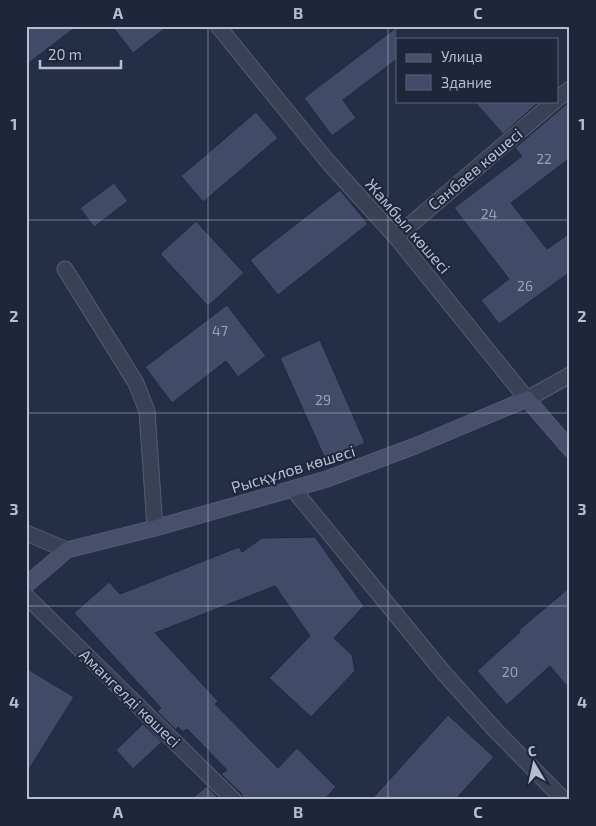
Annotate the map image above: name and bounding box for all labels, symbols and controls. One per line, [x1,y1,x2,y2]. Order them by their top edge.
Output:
text: A [113,3,124,22]
text: B [293,3,303,22]
text: C [473,3,483,22]
scale bar [40,38,121,70]
legend [396,38,558,102]
text: 20 m [48,45,82,63]
text: Улица [441,47,483,65]
text: Здание [441,73,492,91]
text: 1 [11,114,17,133]
text: 1 [579,114,585,133]
street label: Санбаев көшесі [424,124,526,214]
house number: 22 [536,150,552,167]
street label: Жамбыл көшесі [362,174,455,277]
house number: 24 [481,205,497,222]
house number: 26 [517,277,533,294]
text: 2 [9,306,19,325]
text: 2 [577,306,587,325]
house number: 47 [212,322,228,339]
house number: 29 [315,391,331,408]
street label: Рысқұлов көшесі [229,441,357,496]
text: 3 [9,499,19,518]
text: 3 [577,499,587,518]
street label: Амангелді көшесі [76,645,185,751]
house number: 20 [502,663,518,680]
text: 4 [9,692,19,711]
text: 4 [577,692,587,711]
north arrow [508,738,558,788]
text: С [526,742,537,760]
text: A [113,802,124,821]
text: B [293,802,303,821]
text: C [473,802,483,821]

